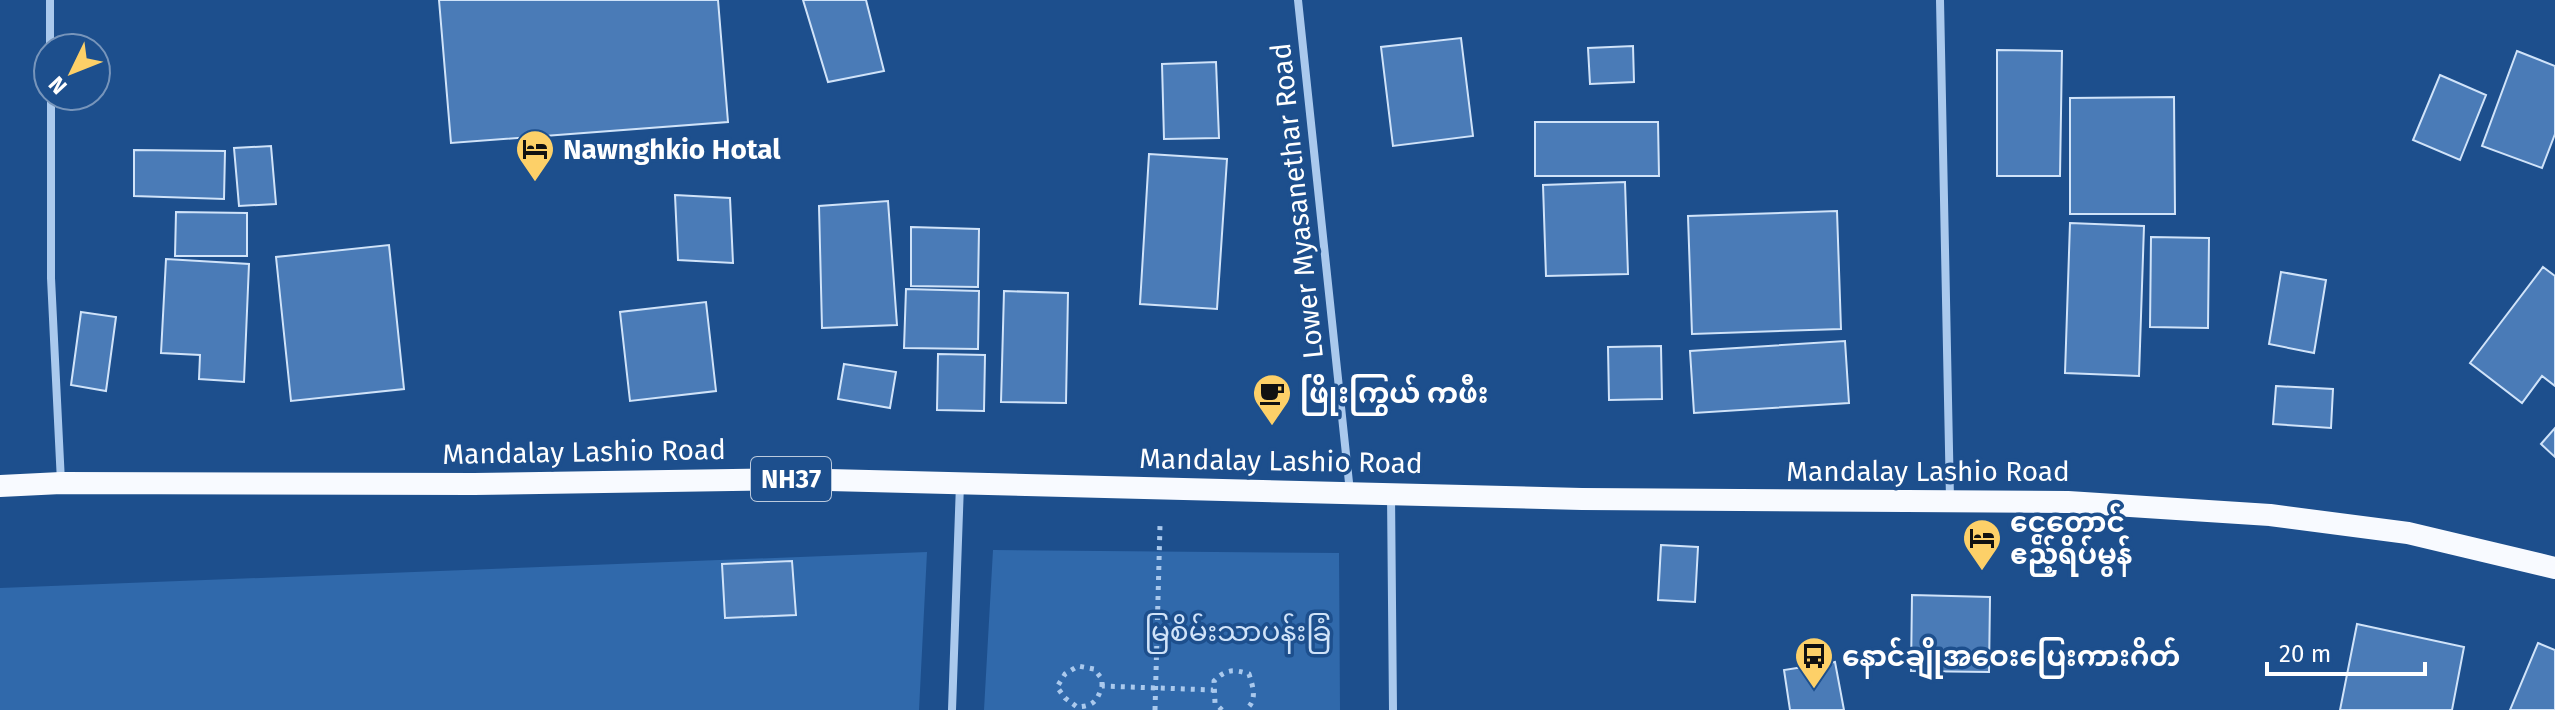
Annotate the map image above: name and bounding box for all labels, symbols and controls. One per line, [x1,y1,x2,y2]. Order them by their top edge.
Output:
north arrow [32,32,112,112]
street label: Lower Myasanethar Road [1264,41,1330,361]
text: N [43,71,73,100]
hotel icon: Nawnghkio Hotal [514,128,556,183]
place label: Nawnghkio Hotal [563,133,781,166]
cafe icon: ဖြိုးကြွယ် ကဖီး [1251,372,1293,427]
place label: ဖြိုးကြွယ် ကဖီး [1300,374,1488,416]
street label: Mandalay Lashio Road [442,433,726,471]
street label: Mandalay Lashio Road [1139,442,1423,480]
street label: Mandalay Lashio Road [1786,455,2070,488]
road number: NH37 [751,457,831,501]
place label: ငွေတောင် ဧည့်ရိပ်မွန် [2010,503,2132,577]
hotel icon: ငွေတောင် ဧည့်ရိပ်မွန် [1961,517,2003,572]
park label: မြစိမ်းသာပန်းခြံ [1144,613,1332,654]
scale bar [2267,626,2425,676]
bus stop icon: နောင်ချိုအဝေးပြေးကားဂိတ် [1793,635,1835,690]
place label: နောင်ချိုအဝေးပြေးကားဂိတ် [1842,637,2180,680]
text: 20 m [2279,640,2331,668]

